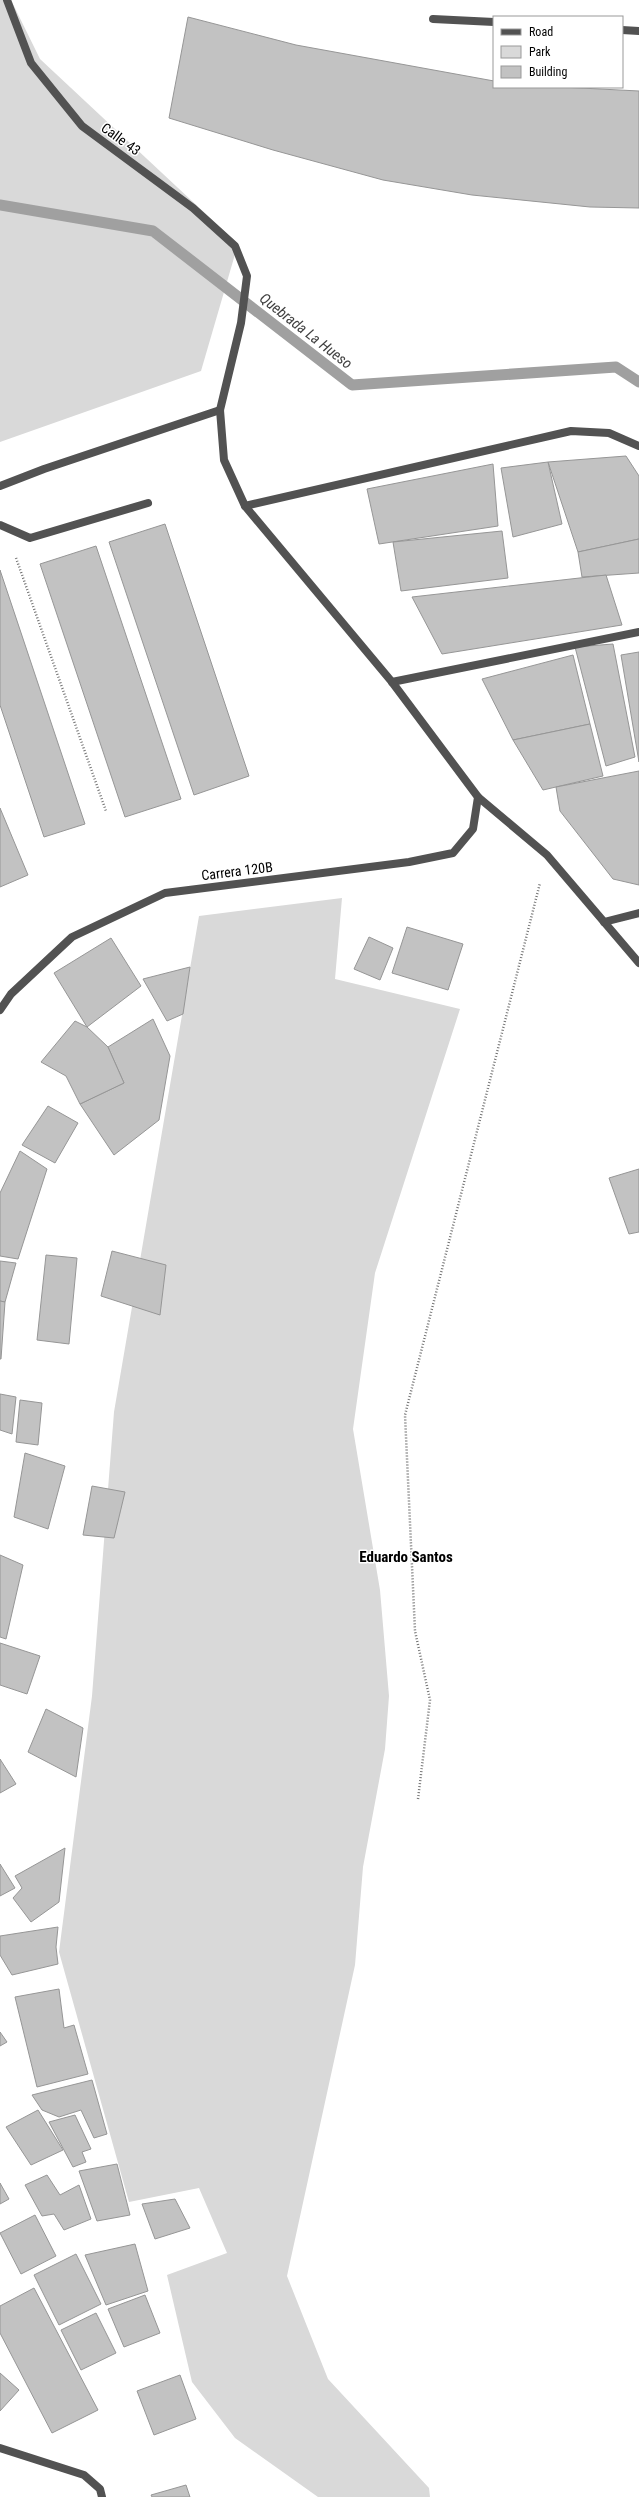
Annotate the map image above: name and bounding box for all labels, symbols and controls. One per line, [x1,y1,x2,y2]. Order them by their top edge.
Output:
legend [493,16,623,88]
text: Road [529,25,553,39]
text: Park [529,45,551,59]
text: Building [529,65,567,79]
street label: Calle 43 [98,119,144,159]
water label: Quebrada La Hueso [256,289,356,373]
street label: Carrera 120B [200,859,274,883]
district label: Eduardo Santos [359,1548,453,1566]

